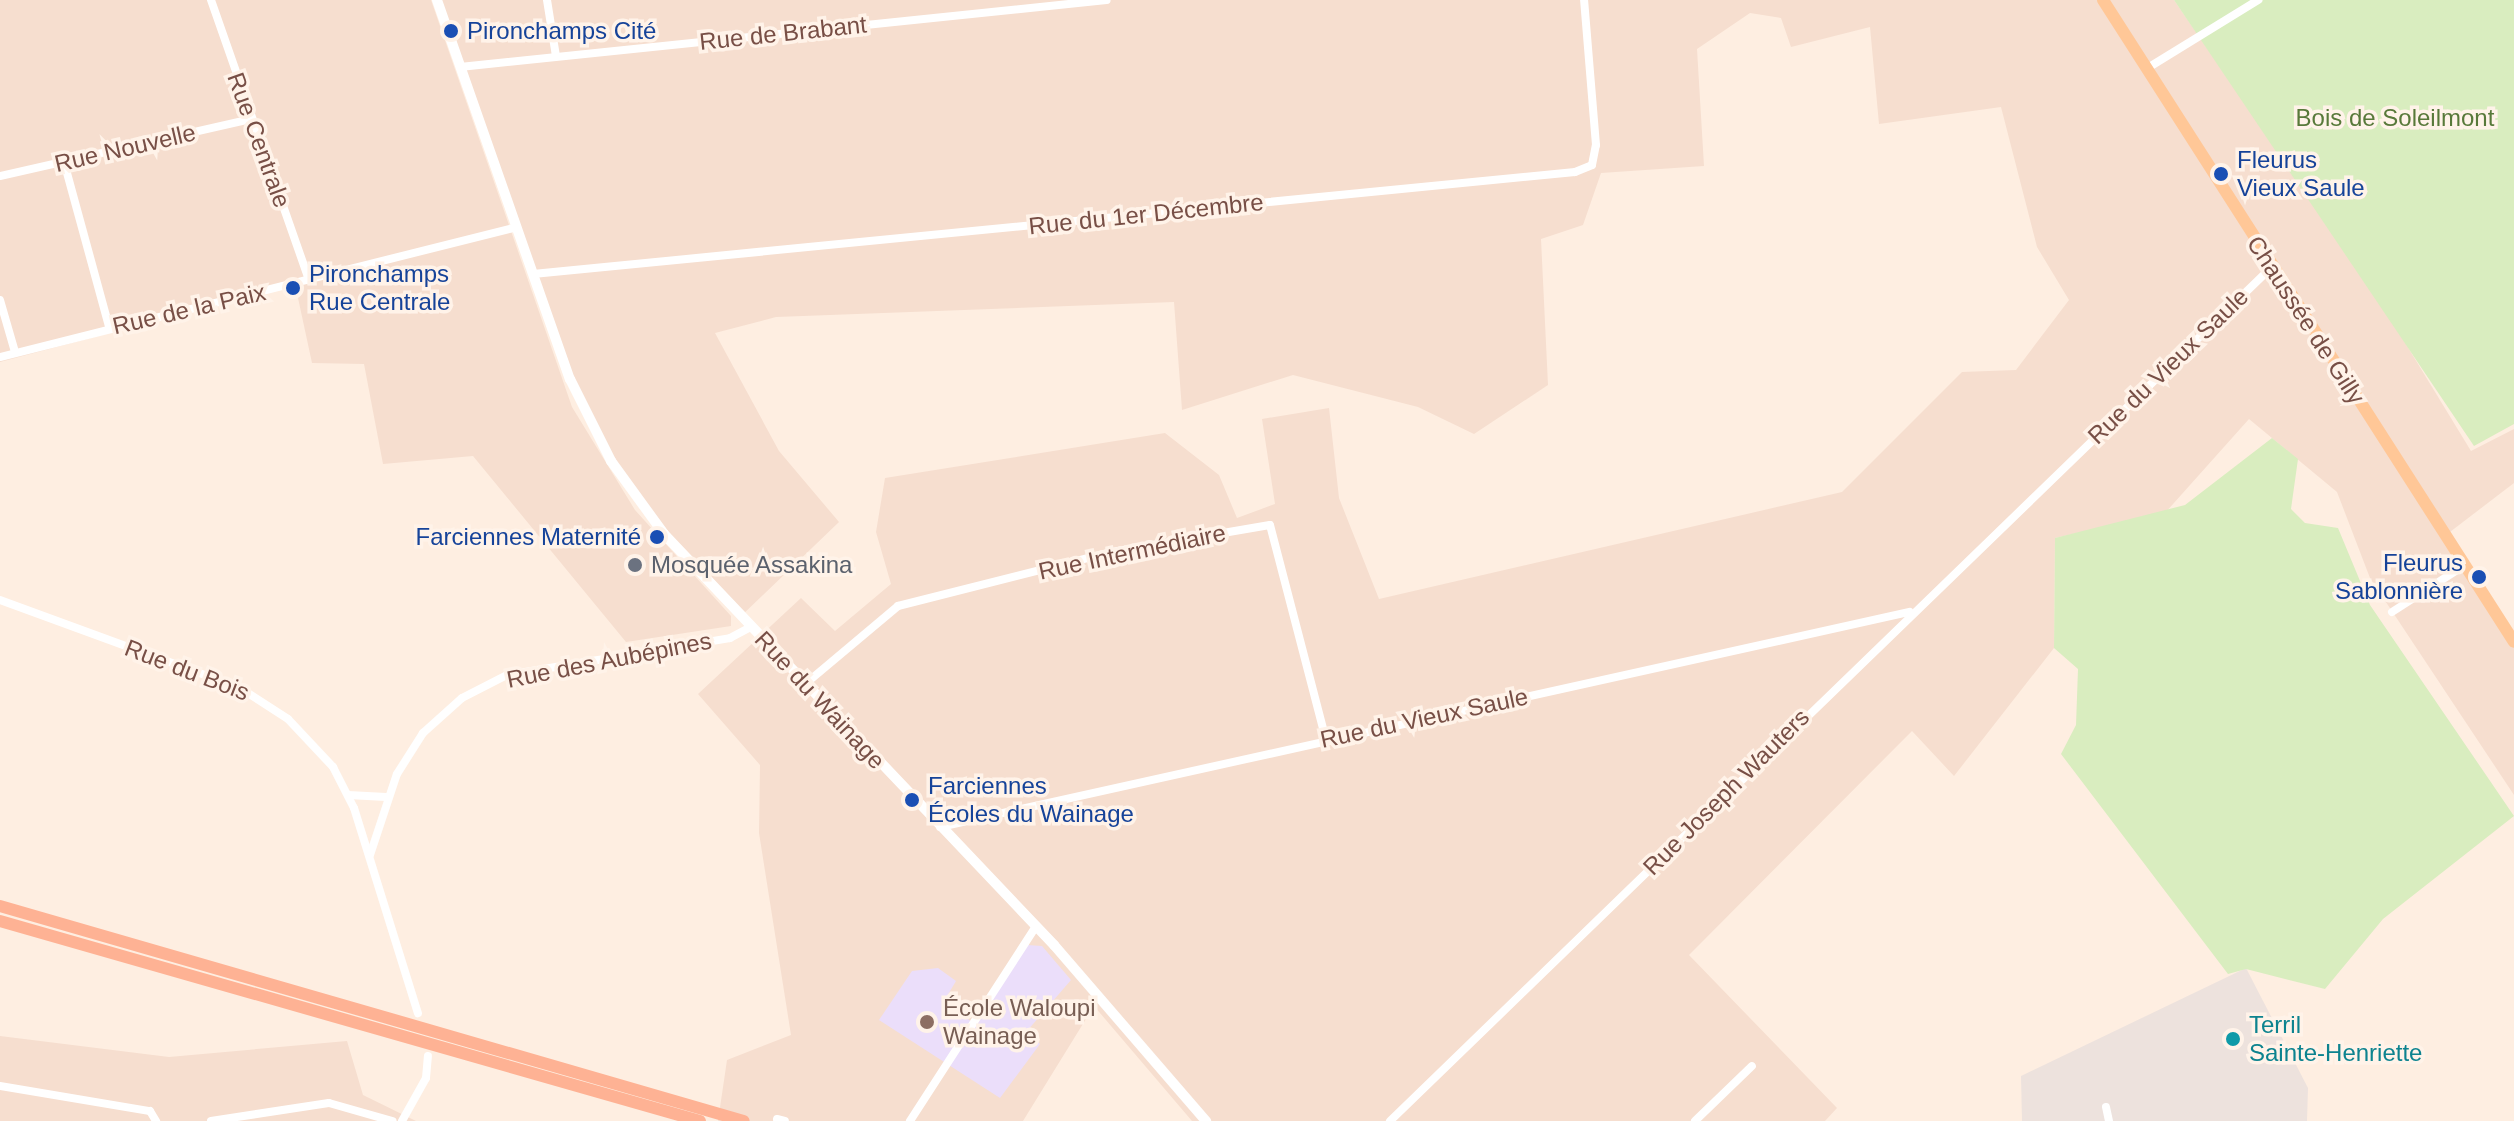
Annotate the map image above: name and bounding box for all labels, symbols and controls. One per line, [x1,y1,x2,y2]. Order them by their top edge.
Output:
street label: Rue de Brabant [698,10,868,56]
place label: Pironchamps Cité [467,17,656,45]
marker: Pironchamps Cité [442,22,460,40]
street label: Rue Centrale [221,69,297,211]
park label: Bois de Soleilmont [2296,104,2494,132]
street label: Rue Nouvelle [52,118,198,178]
place label: Fleurus Vieux Saule [2237,146,2365,202]
marker: Fleurus Vieux Saule [2212,165,2230,183]
street label: Rue du 1er Décembre [1027,187,1265,241]
street label: Chaussée de Gilly [2241,230,2371,410]
place label: Pironchamps Rue Centrale [309,260,450,316]
street label: Rue de la Paix [110,277,268,341]
marker: Pironchamps Rue Centrale [284,279,302,297]
street label: Rue du Vieux Saule [2082,282,2254,450]
street label: Rue Intermédiaire [1036,518,1228,586]
place label: Farciennes Maternité [416,523,641,551]
marker: Farciennes Maternité [648,528,666,546]
place label: Fleurus Sablonnière [2335,549,2463,605]
place label: Mosquée Assakina [651,551,854,579]
marker: Mosquée Assakina [626,556,644,574]
marker: Fleurus Sablonnière [2470,568,2488,586]
street label: Rue du Wainage [749,625,891,775]
street label: Rue des Aubépines [503,626,715,694]
street label: Rue du Bois [121,633,253,707]
street label: Rue du Vieux Saule [1317,682,1531,754]
street label: Rue Joseph Wauters [1637,703,1815,881]
place label: Farciennes Écoles du Wainage [928,772,1134,828]
marker: Farciennes Écoles du Wainage [903,791,921,809]
place label: École Waloupi Wainage [943,994,1096,1050]
place label: Terril Sainte-Henriette [2249,1011,2422,1067]
marker: École Waloupi Wainage [918,1013,936,1031]
marker: Terril Sainte-Henriette [2224,1030,2242,1048]

